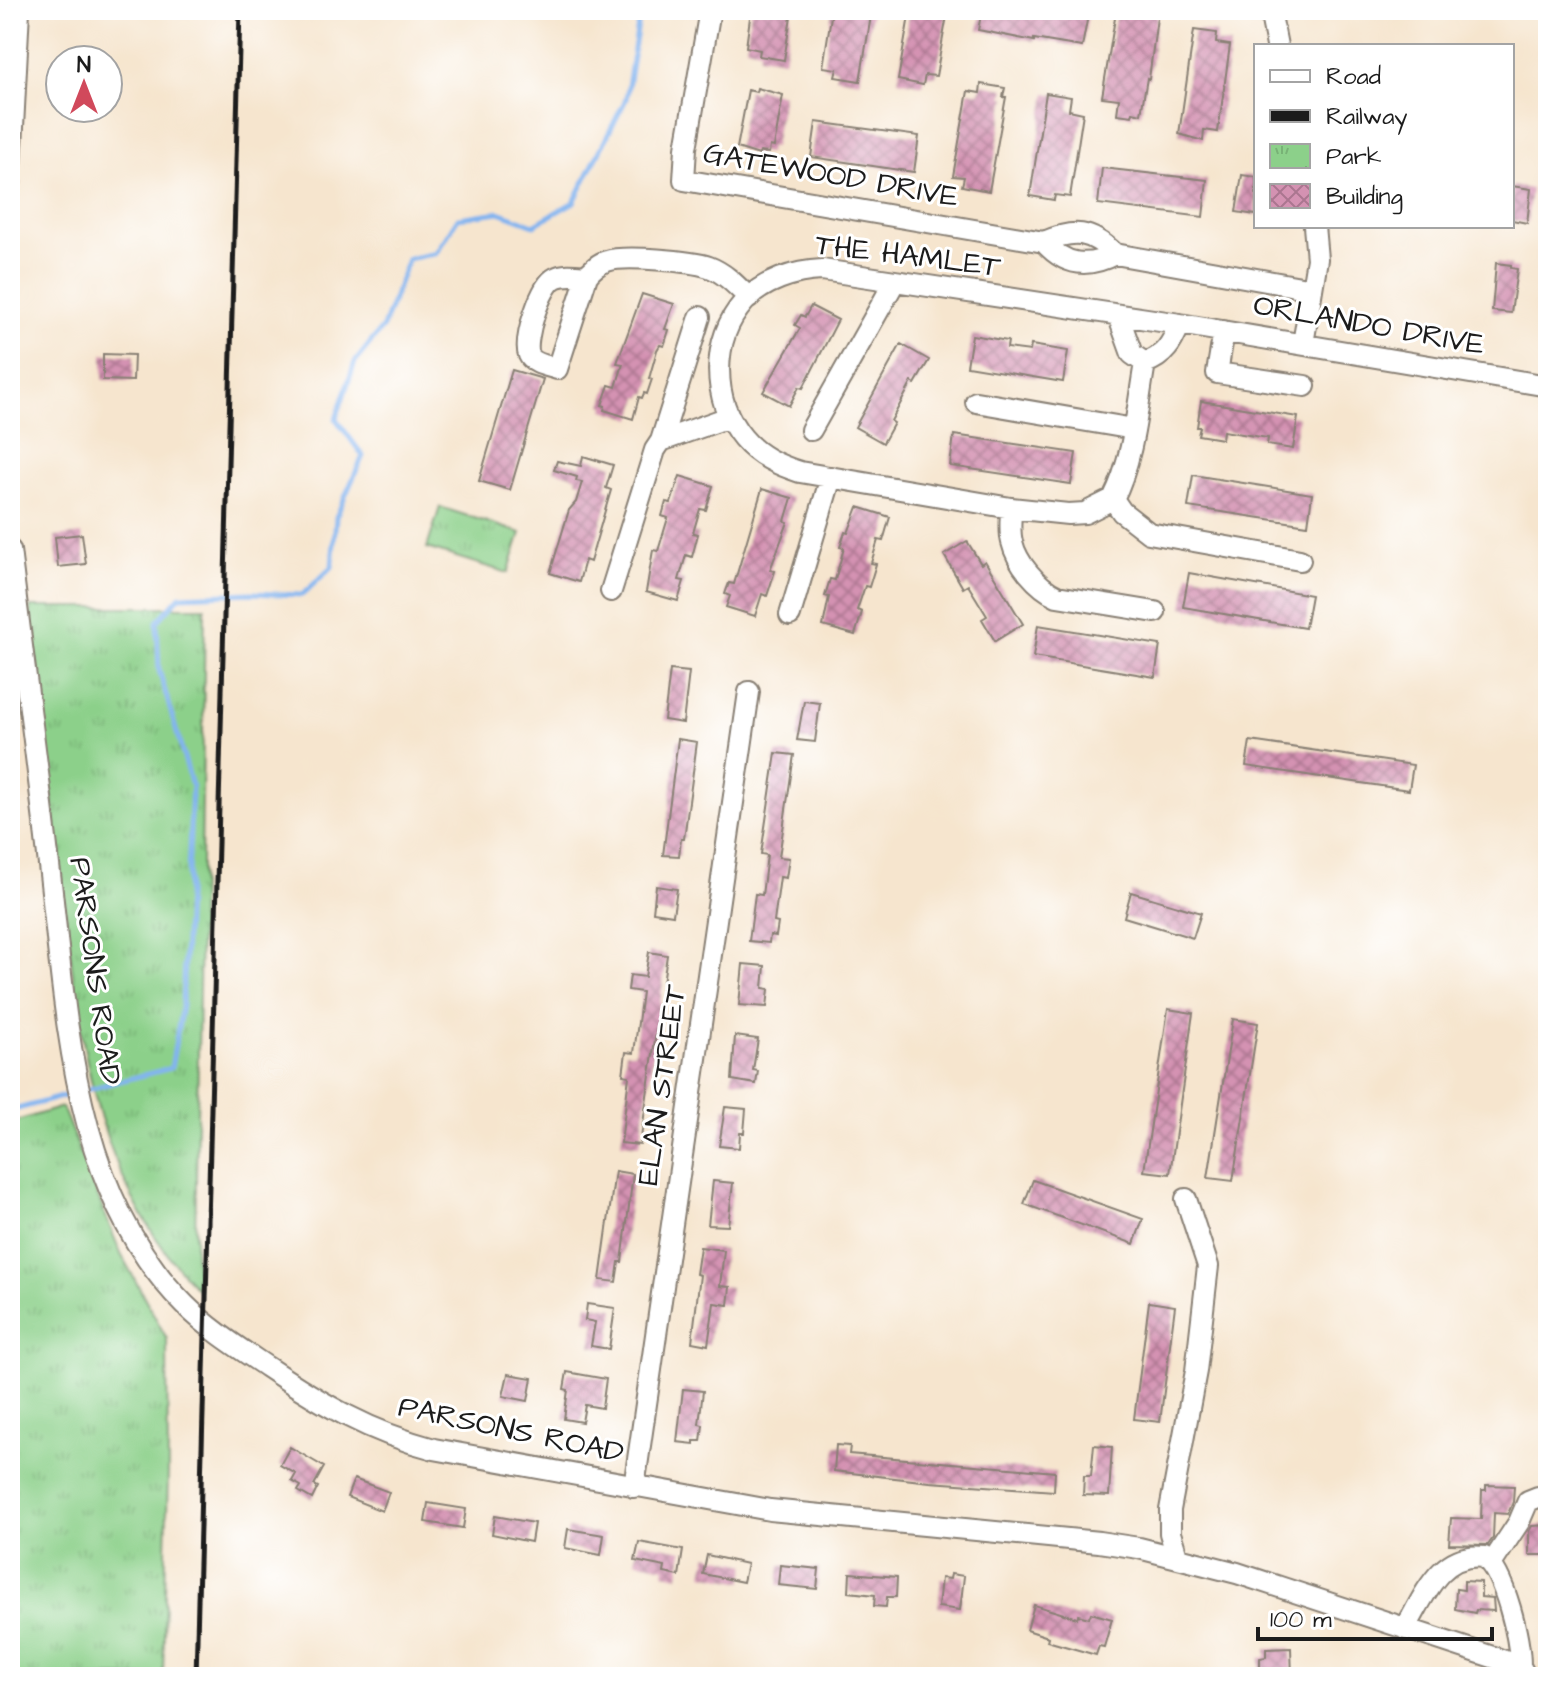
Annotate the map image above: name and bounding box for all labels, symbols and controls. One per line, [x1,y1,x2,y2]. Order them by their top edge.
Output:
north arrow [44,44,124,124]
legend [1254,44,1514,228]
text: N [77,50,91,81]
text: Road [1326,60,1381,94]
text: Railway [1326,100,1408,135]
street label: GATEWOOD DRIVE [700,132,962,218]
text: Park [1326,140,1382,174]
text: Building [1326,180,1403,215]
street label: THE HAMLET [813,224,1003,288]
street label: ORLANDO DRIVE [1250,284,1488,366]
street label: PARSONS ROAD [58,855,132,1087]
street label: ELAN STREET [627,982,697,1188]
street label: PARSONS ROAD [394,1386,628,1474]
scale bar [1258,1591,1492,1641]
text: 100 m [1270,1603,1332,1637]

